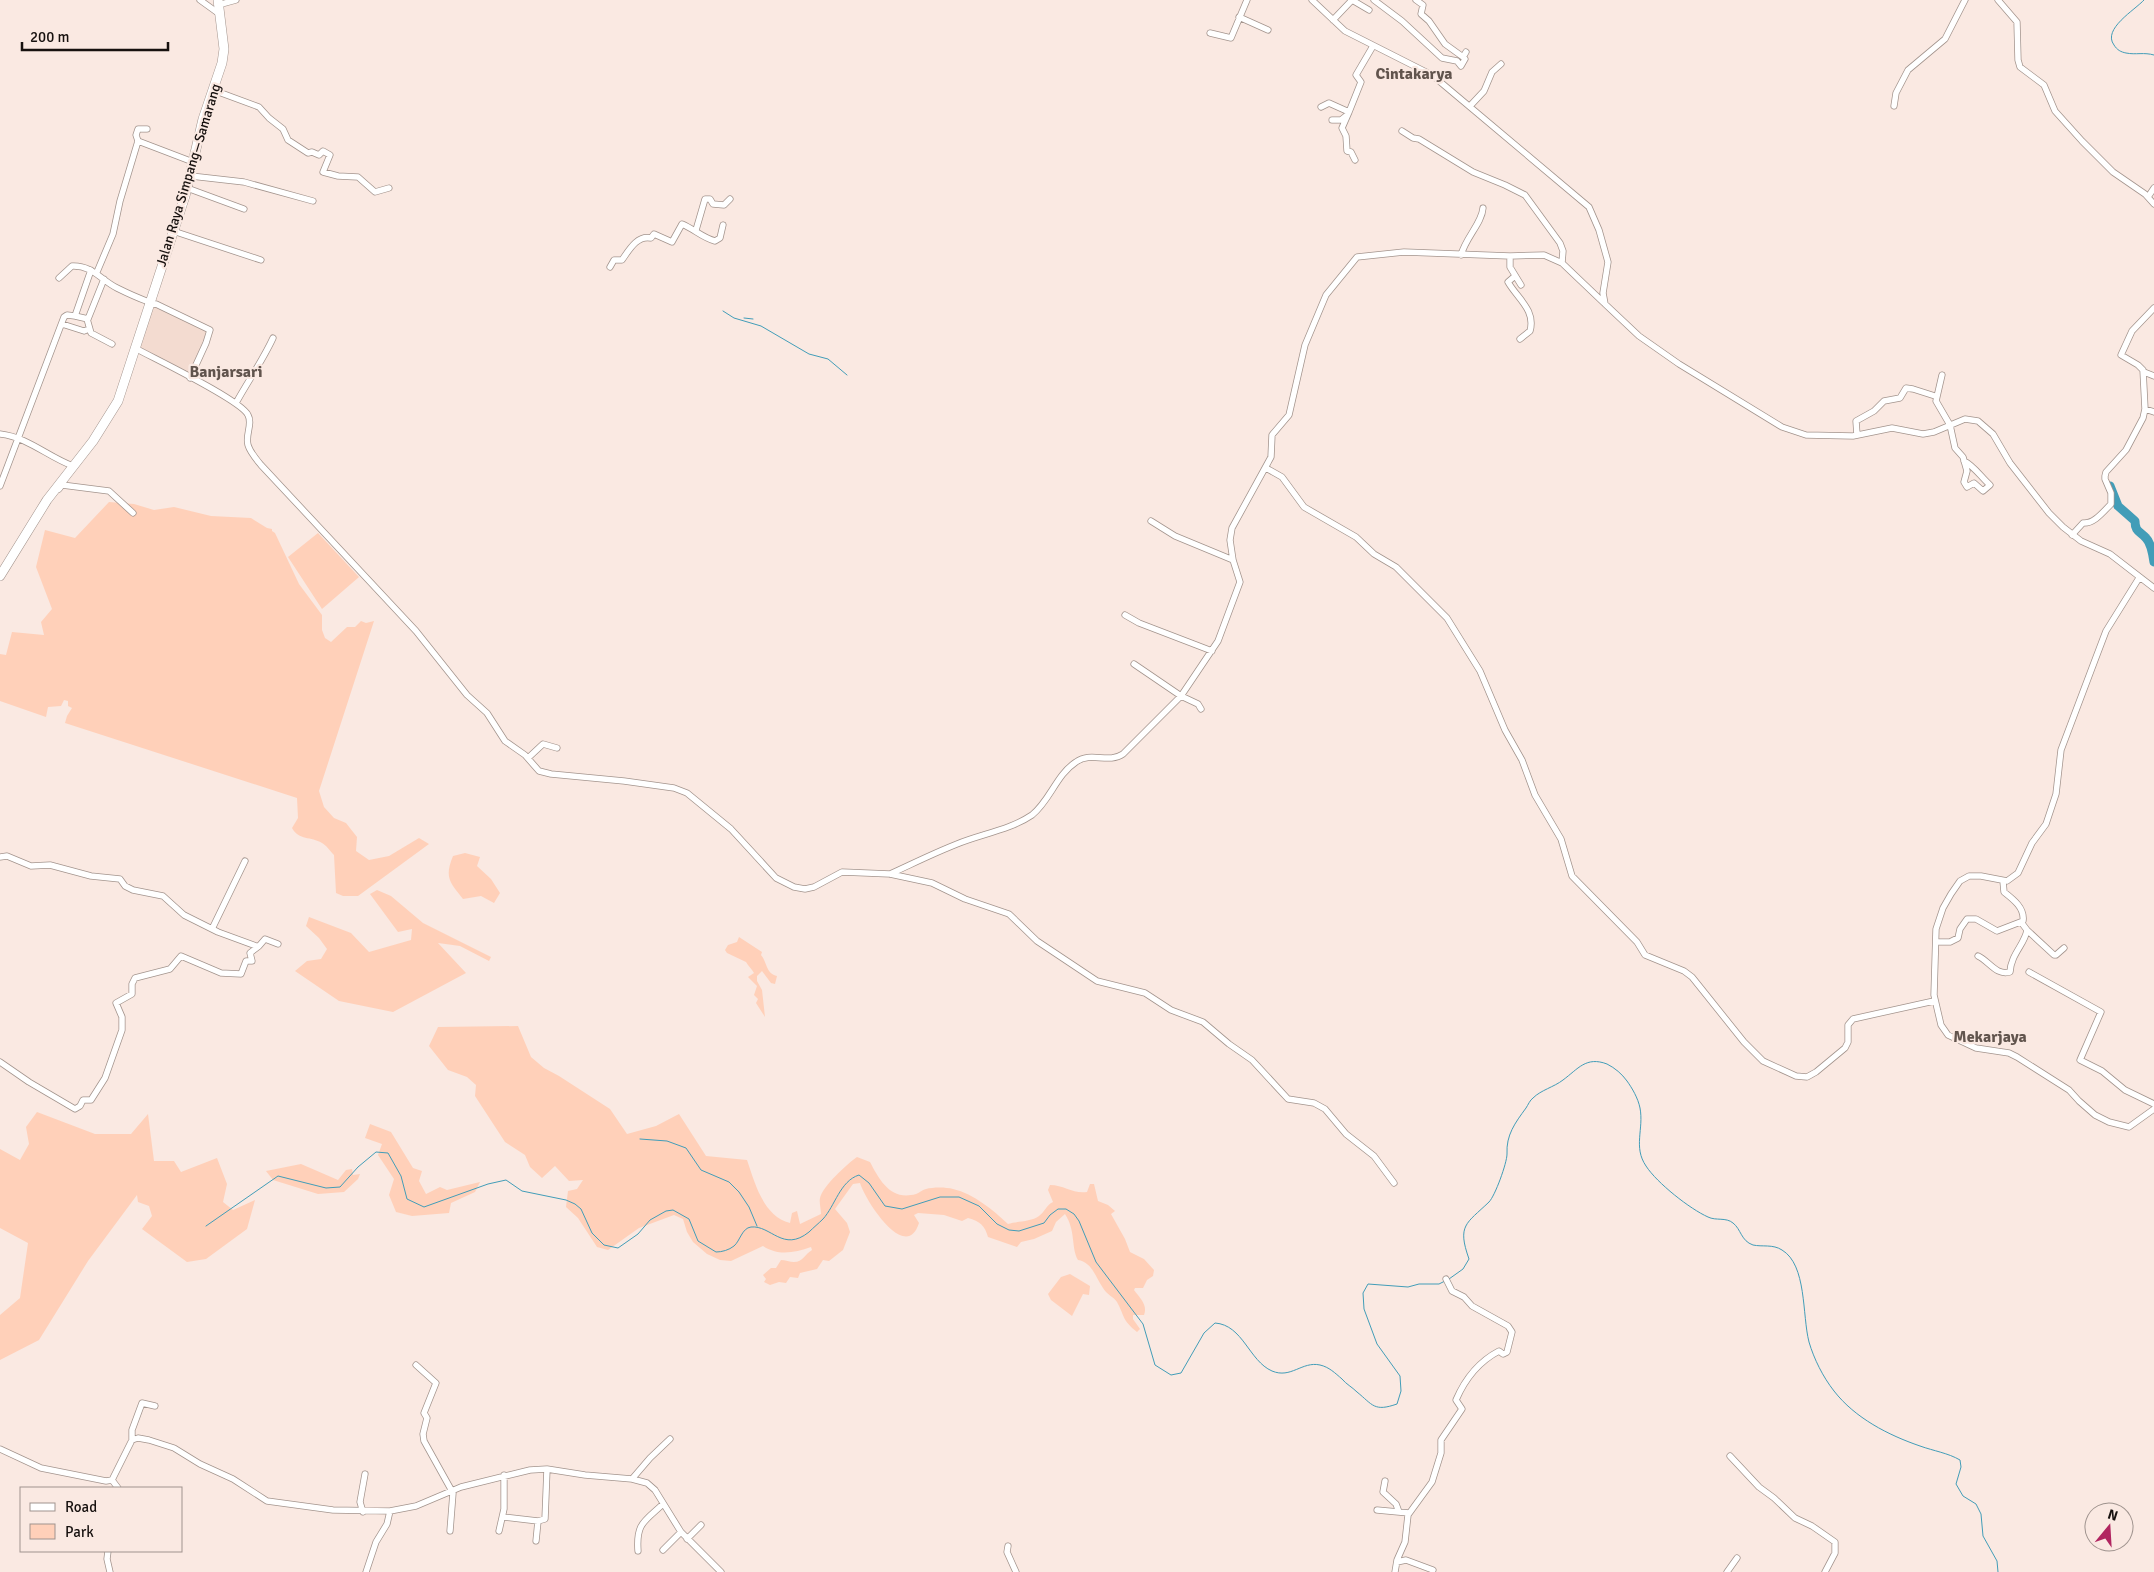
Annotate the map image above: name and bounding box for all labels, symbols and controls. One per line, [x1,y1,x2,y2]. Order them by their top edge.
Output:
scale bar [22,20,169,52]
text: 200 m [30,28,70,46]
district label: Cintakarya [1376,64,1452,84]
street label: Jalan Raya Simpang—Samarang [153,82,224,269]
district label: Banjarsari [190,362,262,382]
district label: Mekarjaya [1953,1027,2027,1047]
legend [20,1487,182,1552]
text: Road [65,1498,97,1516]
north arrow [2084,1502,2134,1552]
text: N [2106,1506,2120,1525]
text: Park [65,1523,94,1541]

